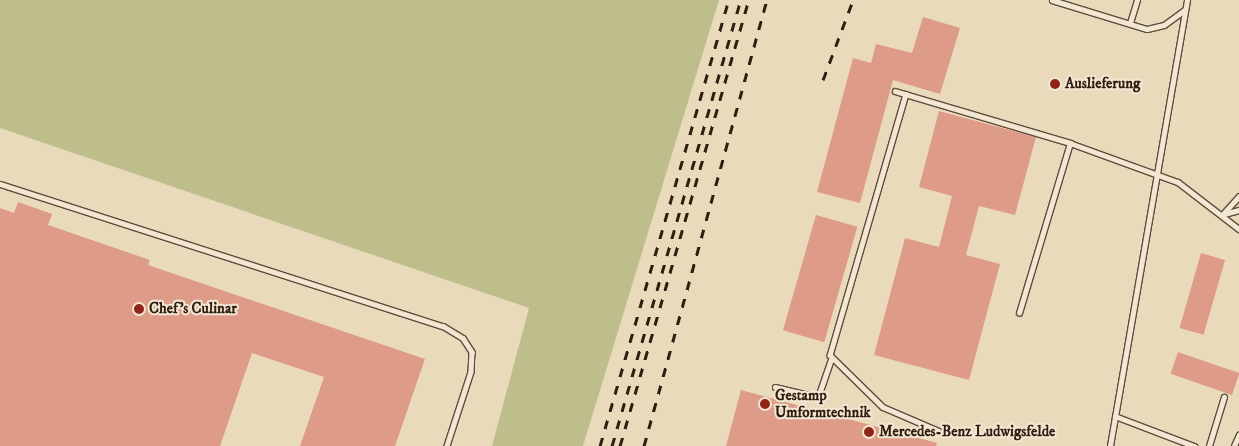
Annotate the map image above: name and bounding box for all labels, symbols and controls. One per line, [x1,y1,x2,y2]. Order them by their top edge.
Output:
place label: Auslieferung [1065,75,1140,93]
marker: Auslieferung [1049,78,1061,90]
place label: Chef's Culinar [149,300,237,318]
marker: Chef's Culinar [133,303,145,315]
place label: Gestamp Umformtechnik [775,386,871,421]
marker: Gestamp Umformtechnik [759,398,771,410]
place label: Mercedes-Benz Ludwigsfelde [879,423,1055,441]
marker: Mercedes-Benz Ludwigsfelde [863,426,875,438]

